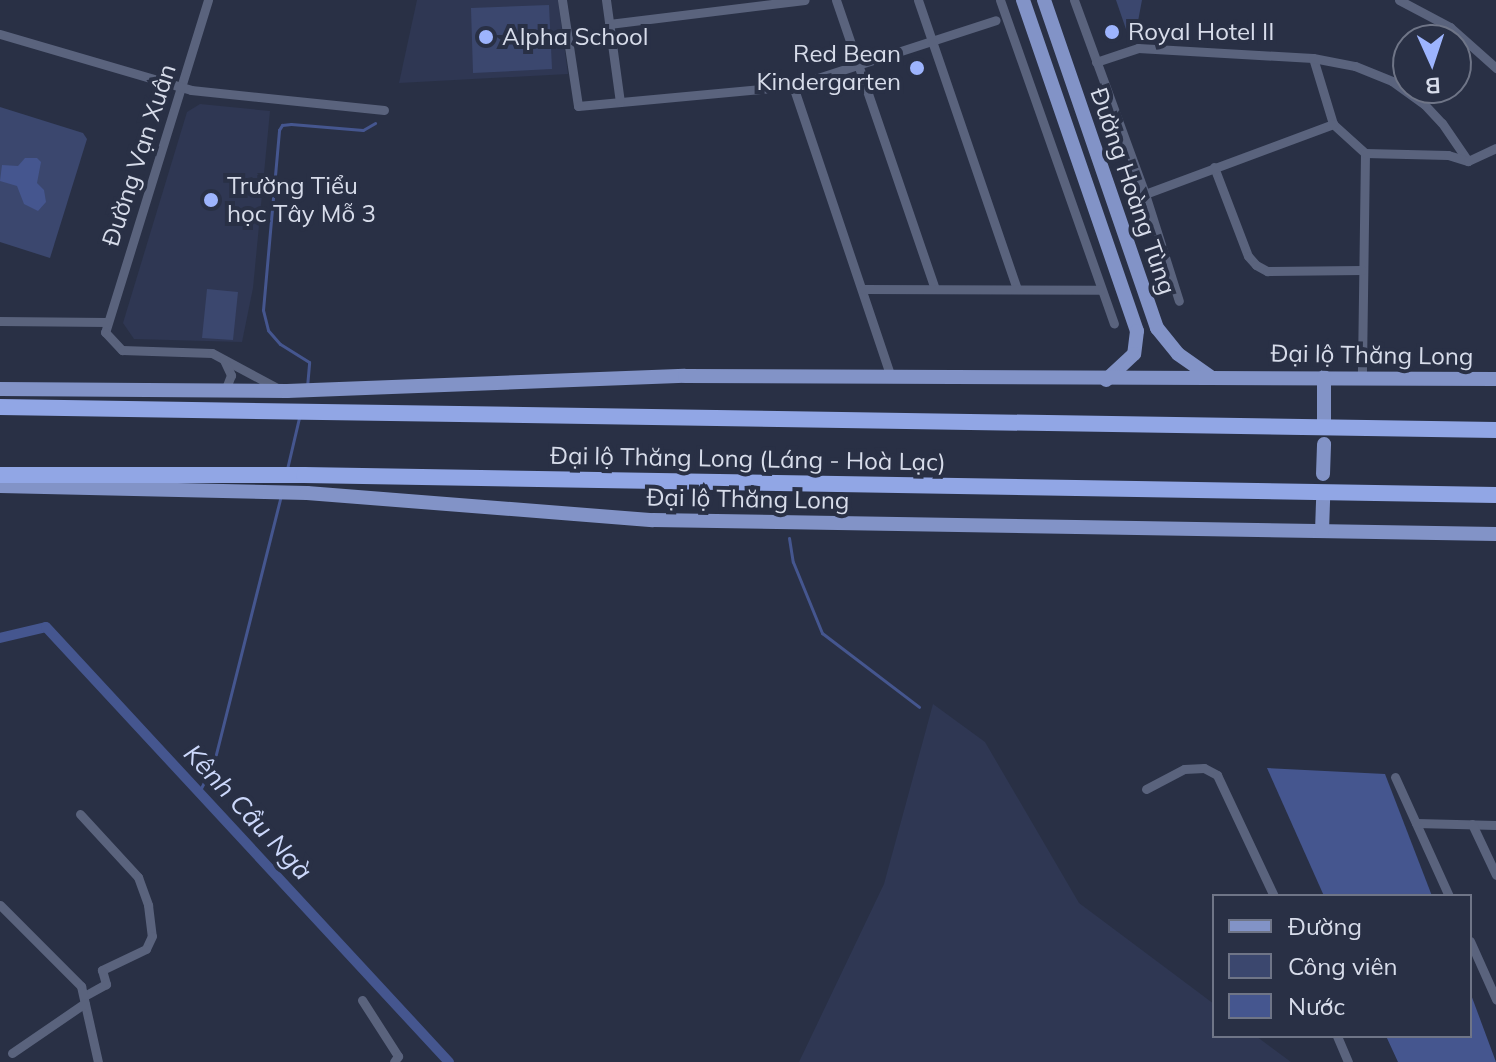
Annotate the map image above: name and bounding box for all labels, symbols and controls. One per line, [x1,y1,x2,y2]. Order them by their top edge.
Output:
place label: Royal Hotel II [1128,18,1274,46]
place label: Alpha School [502,23,648,51]
marker: Royal Hotel II [1103,23,1121,41]
north arrow [1392,24,1472,104]
marker: Alpha School [477,28,495,46]
place label: Red Bean Kindergarten [756,40,901,96]
marker: Red Bean Kindergarten [908,59,926,77]
street label: Đường Vạn Xuân [96,60,182,250]
text: B [1425,72,1441,100]
street label: Đường Hoàng Tùng [1084,84,1182,298]
place label: Trường Tiểu học Tây Mỗ 3 [227,172,376,228]
marker: Trường Tiểu học Tây Mỗ 3 [202,191,220,209]
street label: Đại lộ Thăng Long [1270,339,1474,371]
street label: Đại lộ Thăng Long (Láng - Hoà Lạc) [550,441,946,477]
street label: Đại lộ Thăng Long [646,483,850,515]
water label: Kênh Cầu Ngà [177,738,319,886]
legend [1212,894,1472,1038]
text: Đường [1288,911,1362,941]
text: Công viên [1288,951,1398,981]
text: Nước [1288,991,1345,1021]

